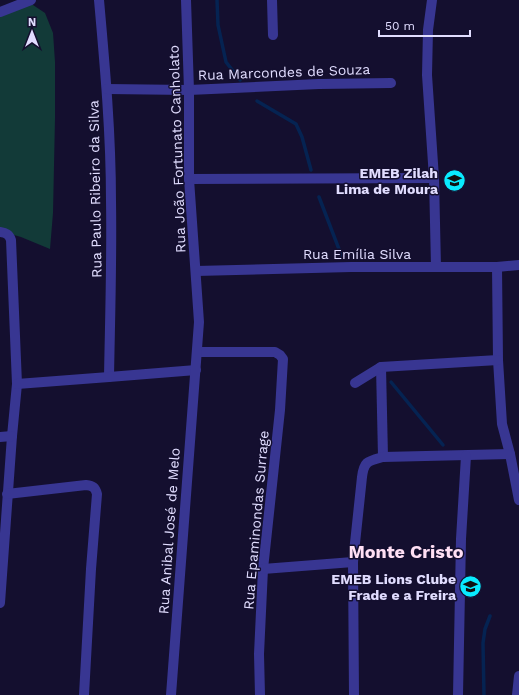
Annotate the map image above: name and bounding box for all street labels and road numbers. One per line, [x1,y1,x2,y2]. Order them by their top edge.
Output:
street label: Rua João Fortunato Canholato [165,45,189,253]
street label: Rua Marcondes de Souza [198,61,371,83]
street label: Rua Paulo Ribeiro da Silva [85,100,105,278]
street label: Rua Emília Silva [303,246,411,262]
street label: Rua Epaminondas Surrage [240,430,272,610]
street label: Rua Anibal José de Melo [155,447,183,615]

